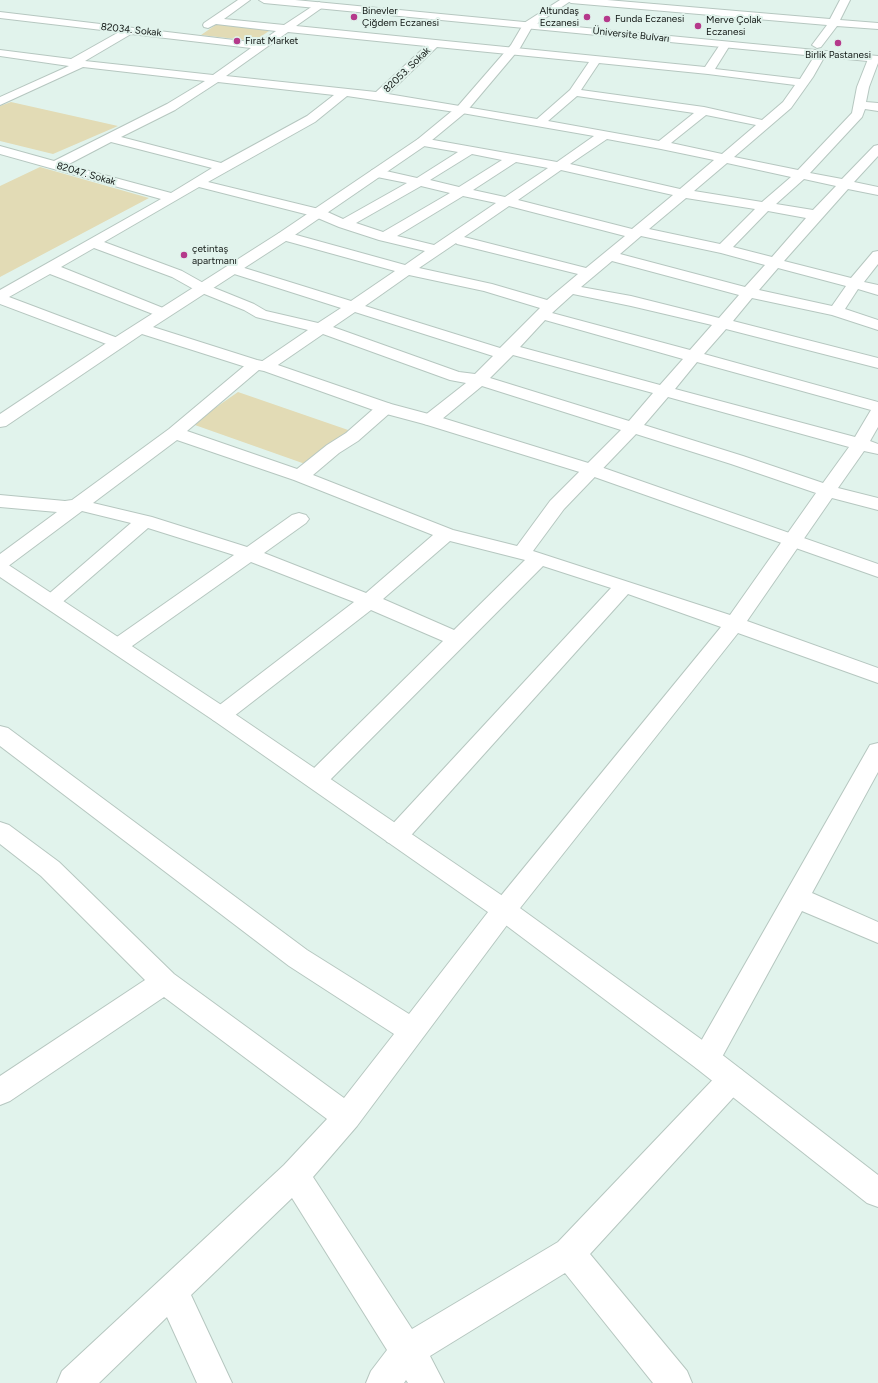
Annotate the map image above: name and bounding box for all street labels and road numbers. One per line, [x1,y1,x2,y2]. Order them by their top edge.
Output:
street label: 82034. Sokak [100,21,162,39]
street label: Üniversite Bulvarı [592,25,670,45]
street label: 82053. Sokak [381,45,433,95]
street label: 82047. Sokak [55,160,117,188]

